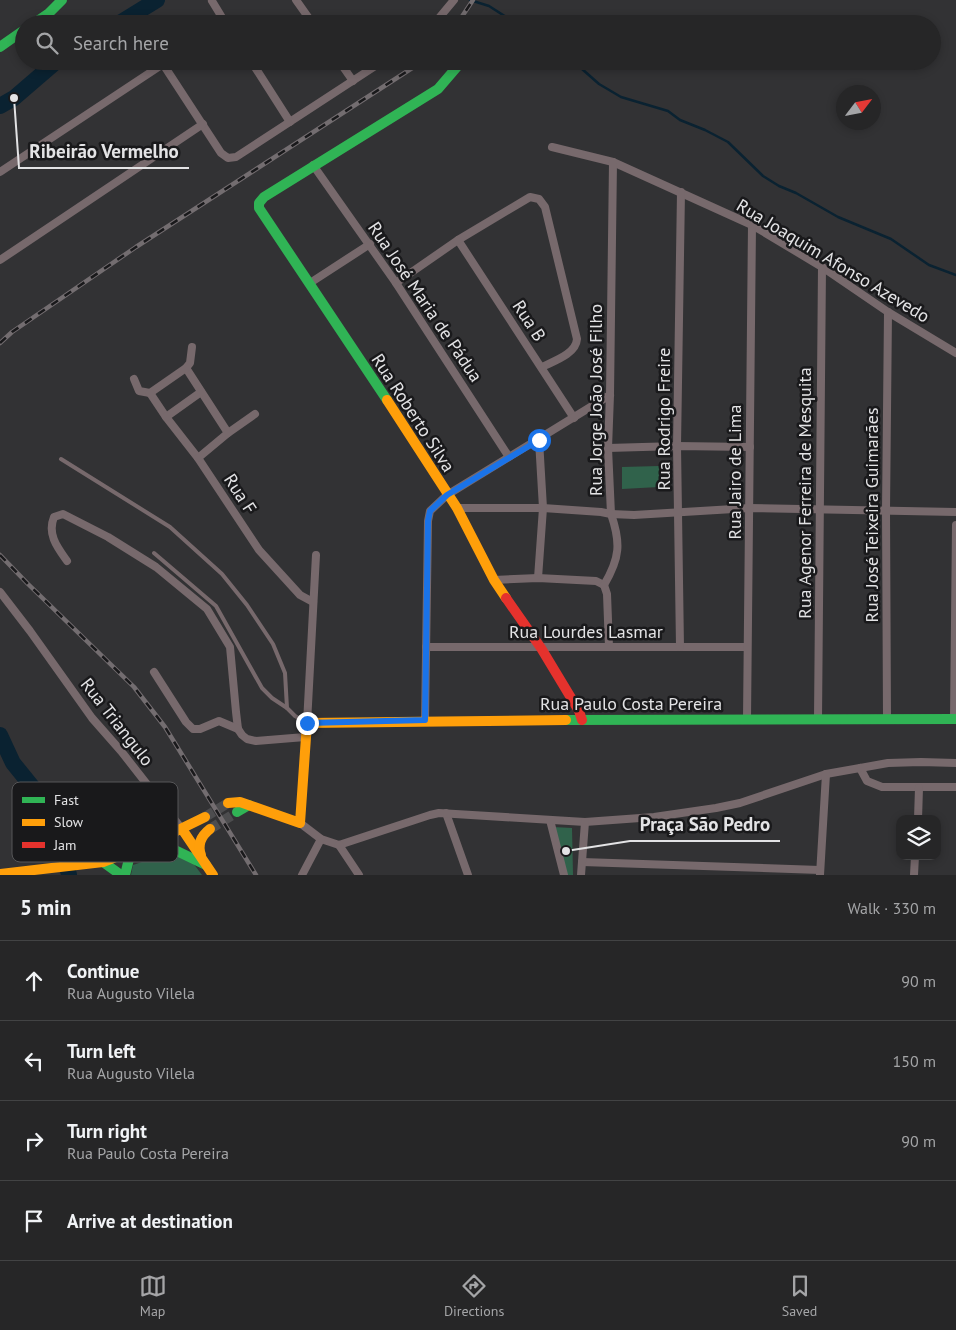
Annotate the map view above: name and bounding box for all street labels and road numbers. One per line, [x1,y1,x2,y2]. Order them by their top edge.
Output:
street label: Rua Joaquim Afonso Azevedo [732,194,934,327]
street label: Rua José Maria de Pádua [363,217,488,386]
street label: Rua B [508,296,551,346]
street label: Rua Jorge João José Filho [584,304,607,496]
street label: Rua Rodrigo Freire [652,348,675,490]
street label: Rua Roberto Silva [367,349,460,476]
street label: Rua Agenor Ferreira de Mesquita [793,367,816,619]
street label: Rua Jairo de Lima [723,405,746,539]
street label: Rua José Teixeira Guimarães [860,408,883,623]
street label: Rua F [219,469,262,518]
street label: Rua Lourdes Lasmar [509,620,663,643]
street label: Rua Triangulo [76,673,159,770]
street label: Rua Paulo Costa Pereira [540,692,722,715]

